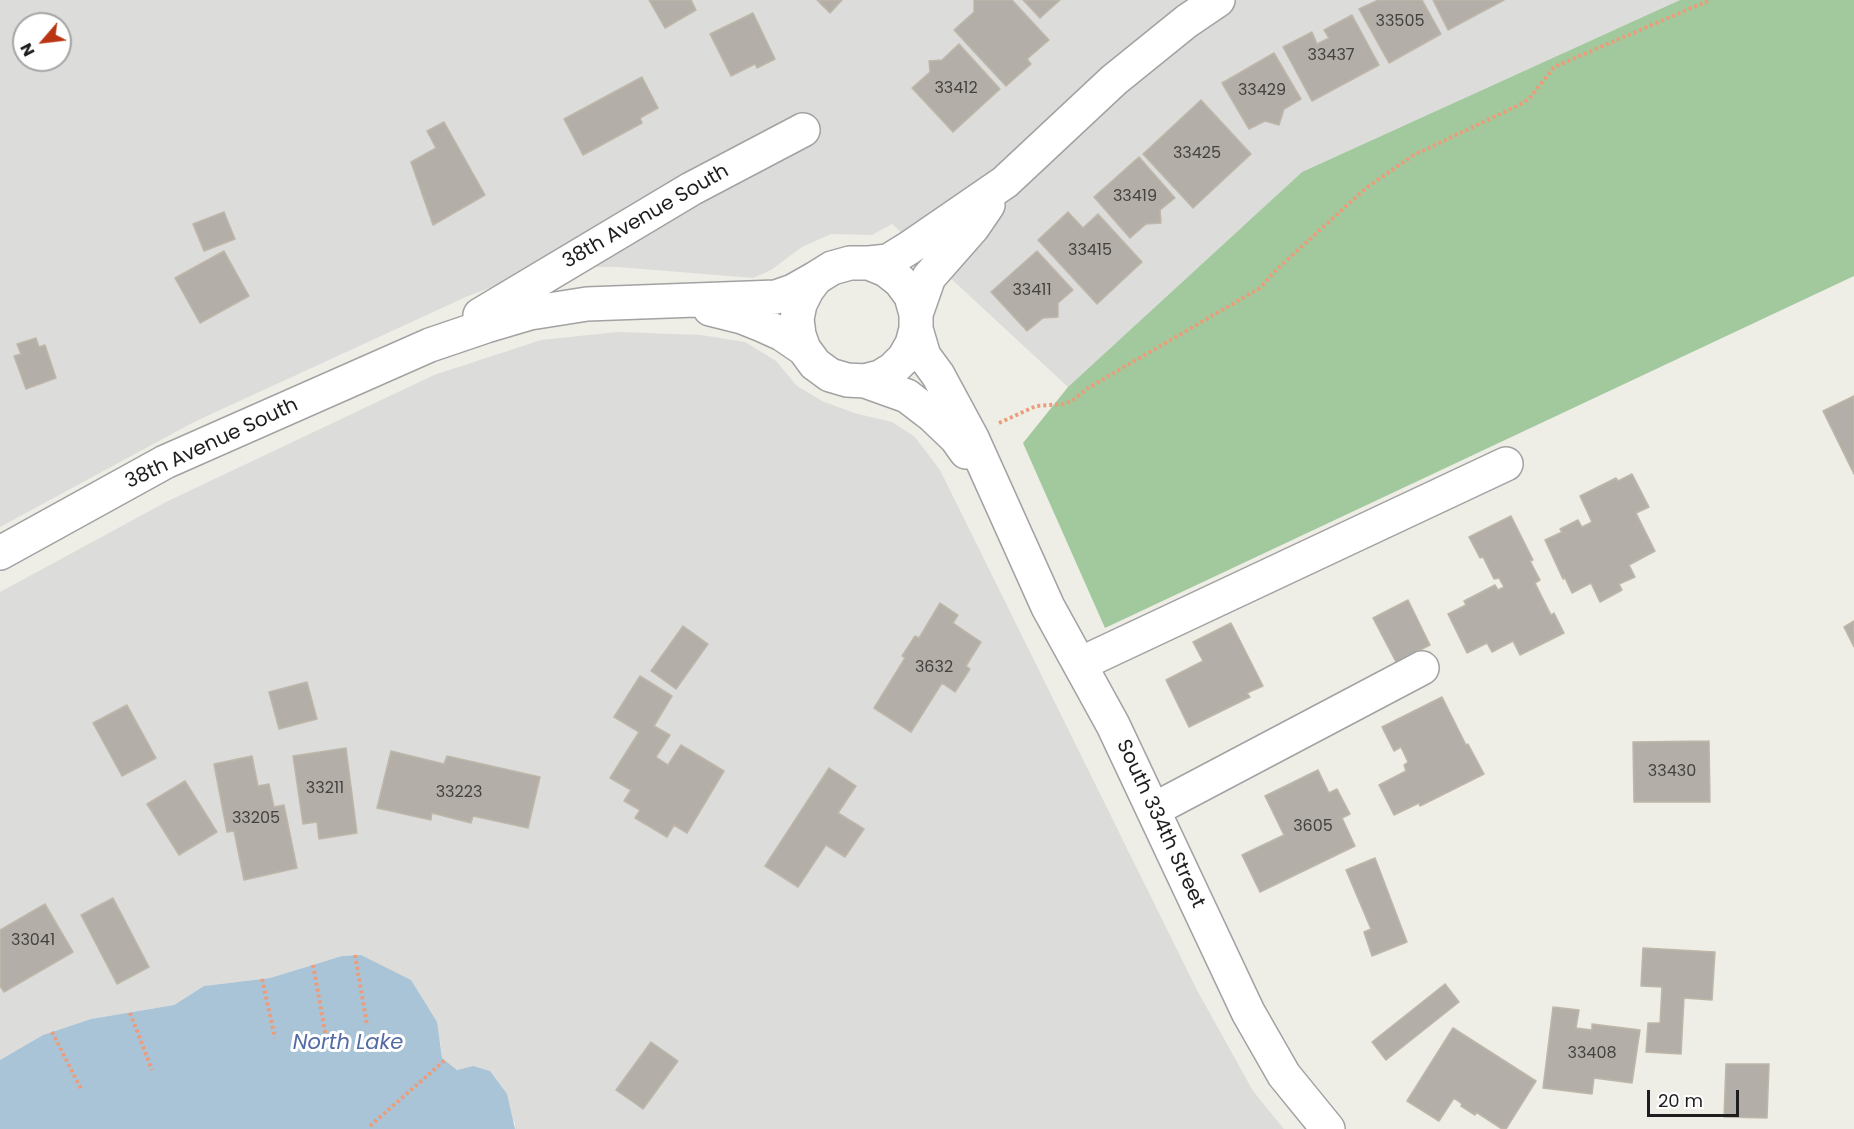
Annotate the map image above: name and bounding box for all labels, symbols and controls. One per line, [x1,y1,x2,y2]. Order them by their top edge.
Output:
north arrow [12,12,72,72]
house number: 33505 [1376,12,1424,32]
text: N [14,39,40,60]
house number: 33437 [1307,46,1355,66]
house number: 33412 [934,79,978,99]
house number: 33429 [1238,81,1286,101]
house number: 33425 [1173,144,1221,164]
street label: 38th Avenue South [559,160,733,274]
house number: 33419 [1113,187,1157,207]
house number: 33415 [1068,241,1112,261]
house number: 33411 [1012,281,1052,301]
street label: 38th Avenue South [122,393,302,495]
house number: 3632 [915,658,953,678]
street label: South 334th Street [1110,736,1210,912]
house number: 33430 [1648,762,1696,782]
house number: 33211 [306,779,344,799]
house number: 33223 [436,783,482,803]
house number: 33205 [232,809,280,829]
house number: 3605 [1293,817,1333,837]
house number: 33041 [11,931,55,951]
water label: North Lake [293,1031,403,1057]
house number: 33408 [1567,1044,1617,1064]
scale bar [1650,1078,1742,1116]
text: 20 m [1658,1088,1703,1113]

